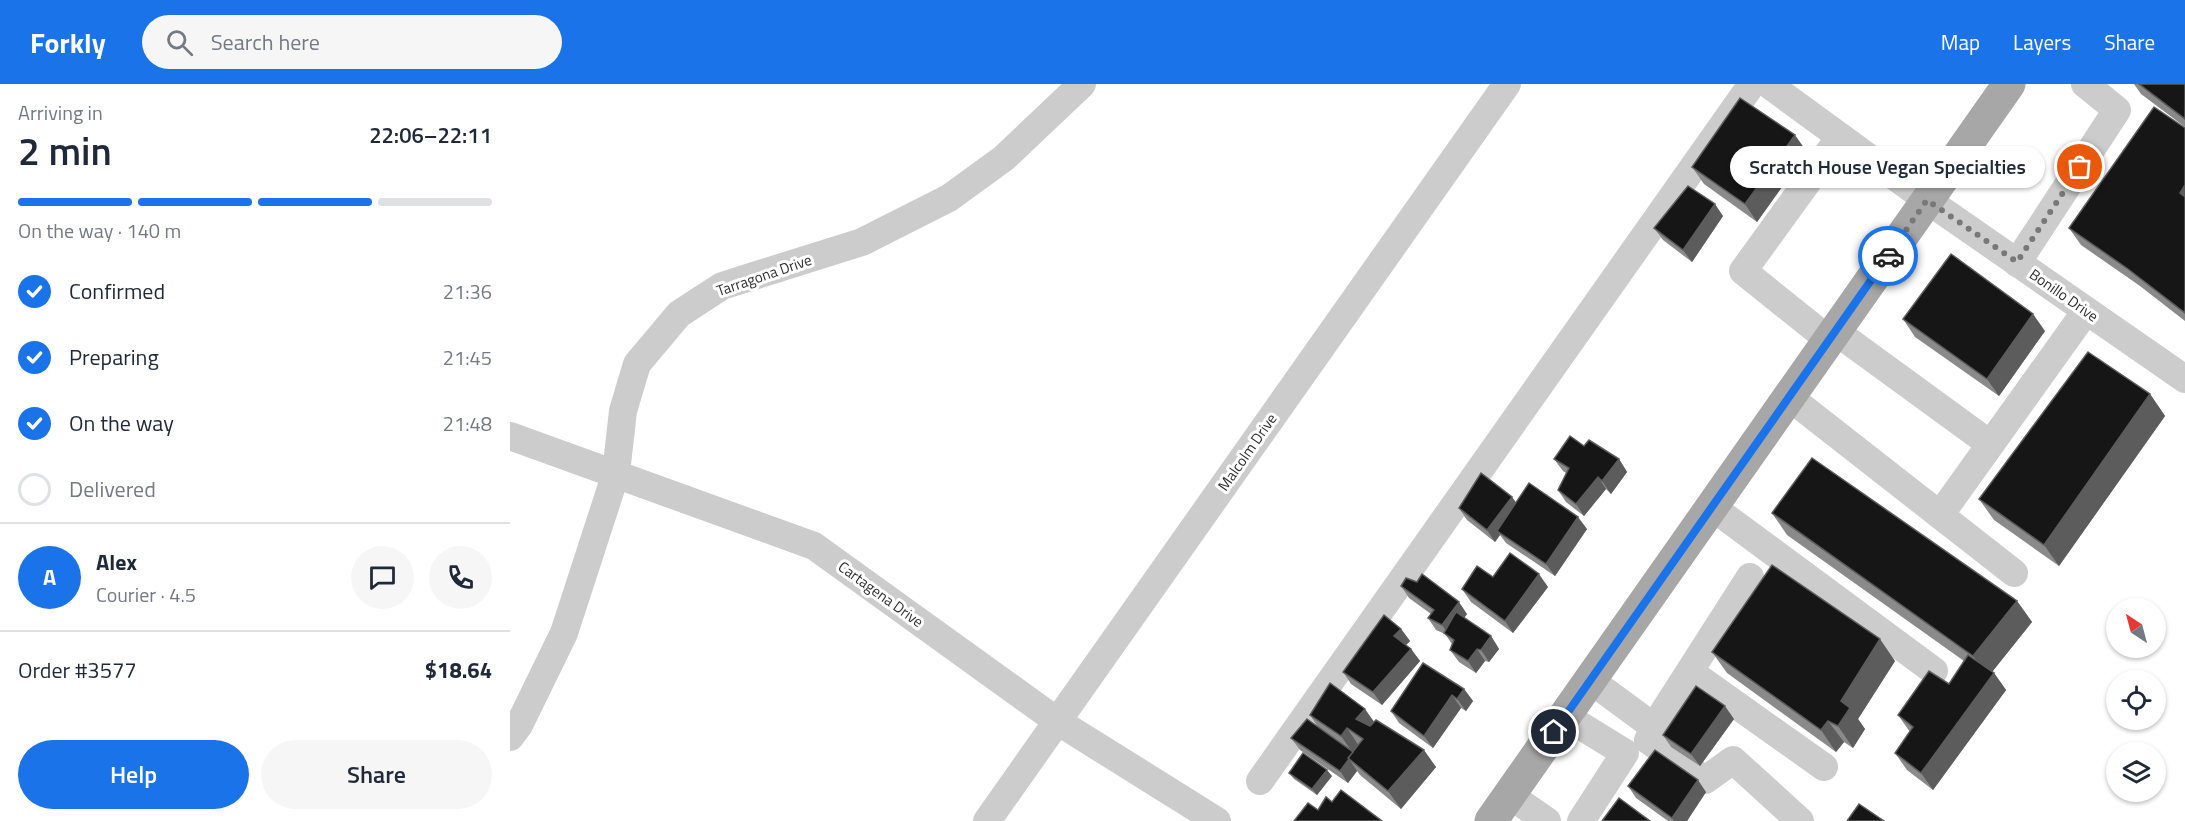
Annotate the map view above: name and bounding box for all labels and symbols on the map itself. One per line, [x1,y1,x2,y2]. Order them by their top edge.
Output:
pin [2054,141,2105,192]
callout: Scratch House Vegan Specialties [1729,146,2044,188]
courier [1858,226,1918,286]
street label: Tarragona Drive [713,248,815,302]
street label: Bonillo Drive [2025,263,2103,327]
street label: Malcolm Drive [1212,409,1282,495]
street label: Cartagena Drive [834,555,928,633]
north arrow [2106,598,2166,658]
pin [1528,706,1579,757]

